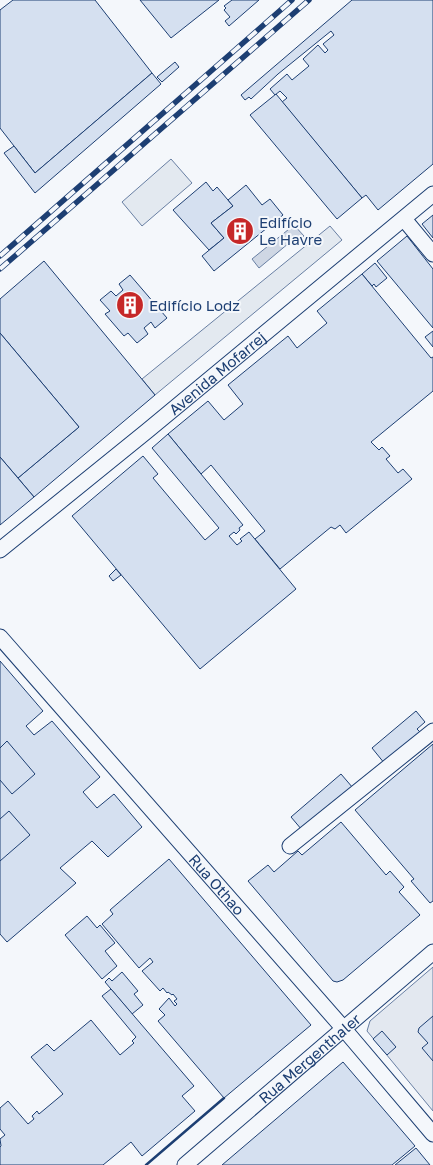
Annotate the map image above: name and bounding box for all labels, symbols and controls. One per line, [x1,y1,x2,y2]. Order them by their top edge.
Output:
place label: Edifício Le Havre [259,213,323,248]
building icon: Edifício Le Havre [225,216,255,246]
building icon: Edifício Lodz [115,290,145,320]
place label: Edifício Lodz [149,296,240,314]
street label: Avenida Mofarrej [165,328,269,418]
street label: Rua Othao [185,850,249,918]
street label: Rua Mergenthaler [255,1009,364,1107]

